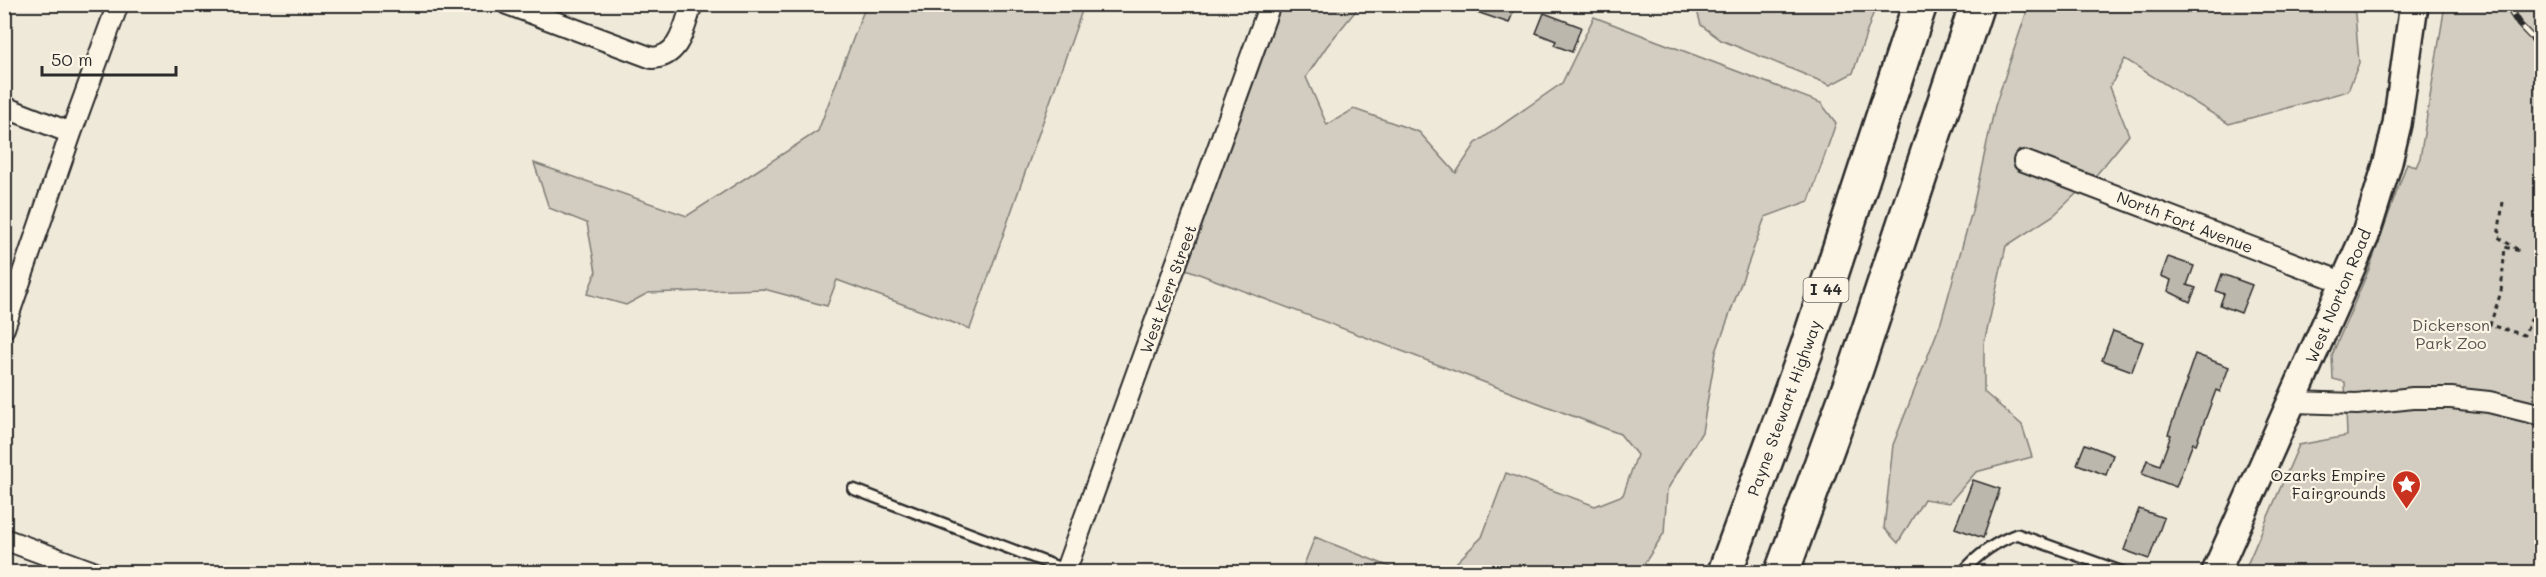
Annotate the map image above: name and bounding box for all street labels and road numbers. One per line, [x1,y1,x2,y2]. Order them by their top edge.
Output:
street label: North Fort Avenue [2114,186,2256,257]
street label: West Kerr Street [1134,222,1201,356]
street label: West Norton Road [2300,226,2375,366]
road number: I 44 [1804,278,1848,302]
street label: Payne Stewart Highway [1742,317,1825,499]

